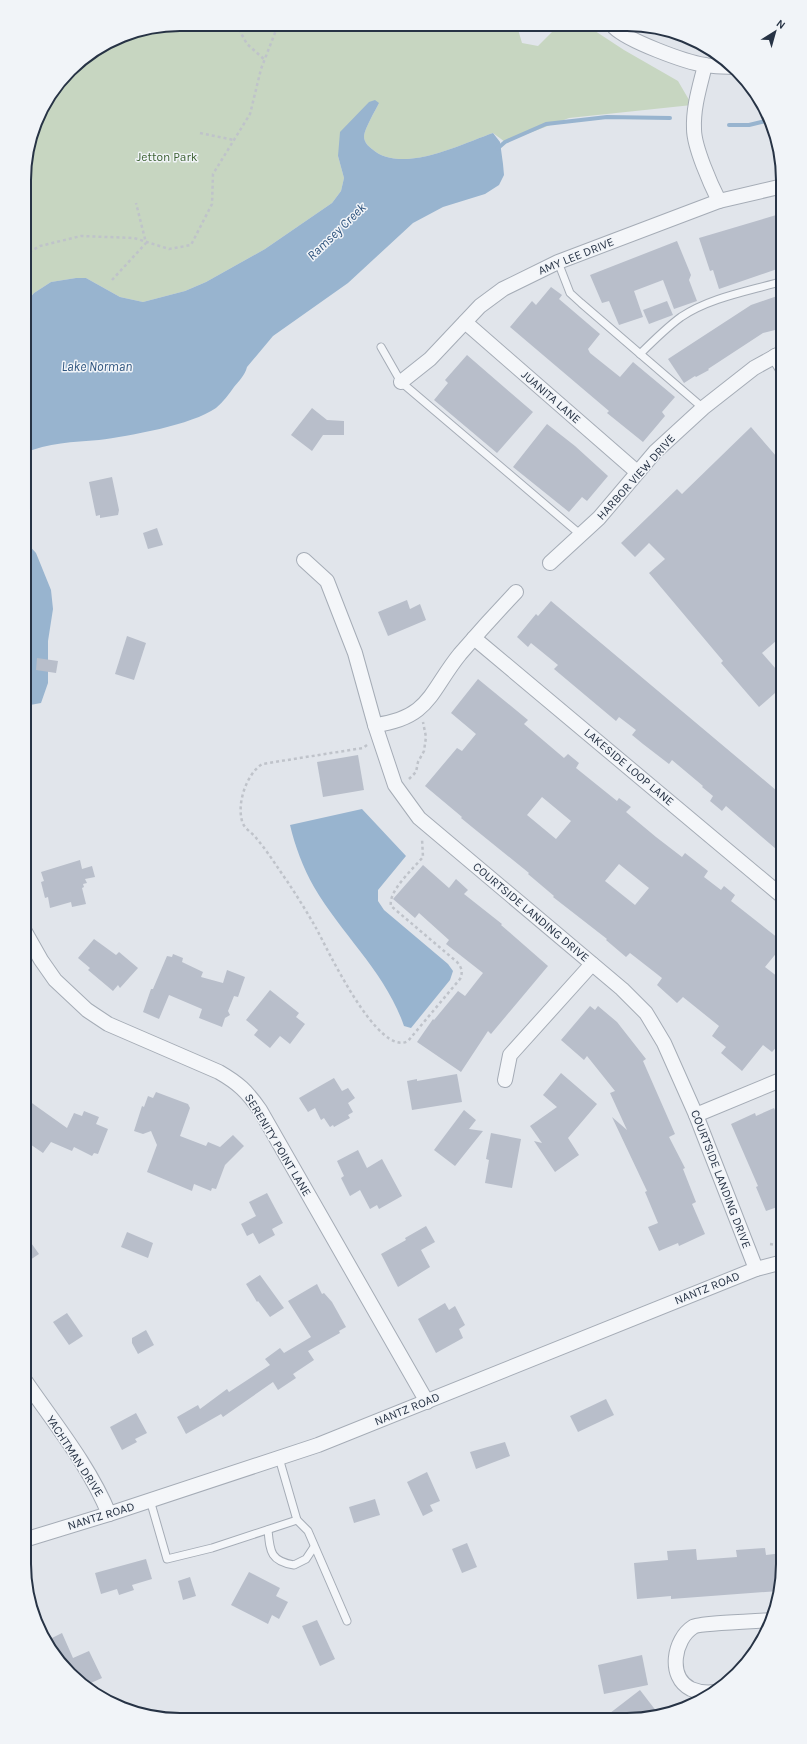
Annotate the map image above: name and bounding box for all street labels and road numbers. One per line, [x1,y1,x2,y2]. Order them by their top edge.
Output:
street label: AMY LEE DRIVE [536,234,616,278]
street label: JUANITA LANE [519,367,583,427]
street label: HARBOR VIEW DRIVE [594,431,678,523]
street label: LAKESIDE LOOP LANE [581,725,677,809]
street label: COURTSIDE LANDING DRIVE [470,859,592,965]
street label: SERENITY POINT LANE [242,1091,314,1199]
street label: COURTSIDE LANDING DRIVE [688,1108,754,1250]
street label: NANTZ ROAD [672,1269,742,1307]
street label: NANTZ ROAD [372,1390,442,1428]
street label: YACHTMAN DRIVE [43,1413,107,1499]
street label: NANTZ ROAD [66,1499,136,1533]

